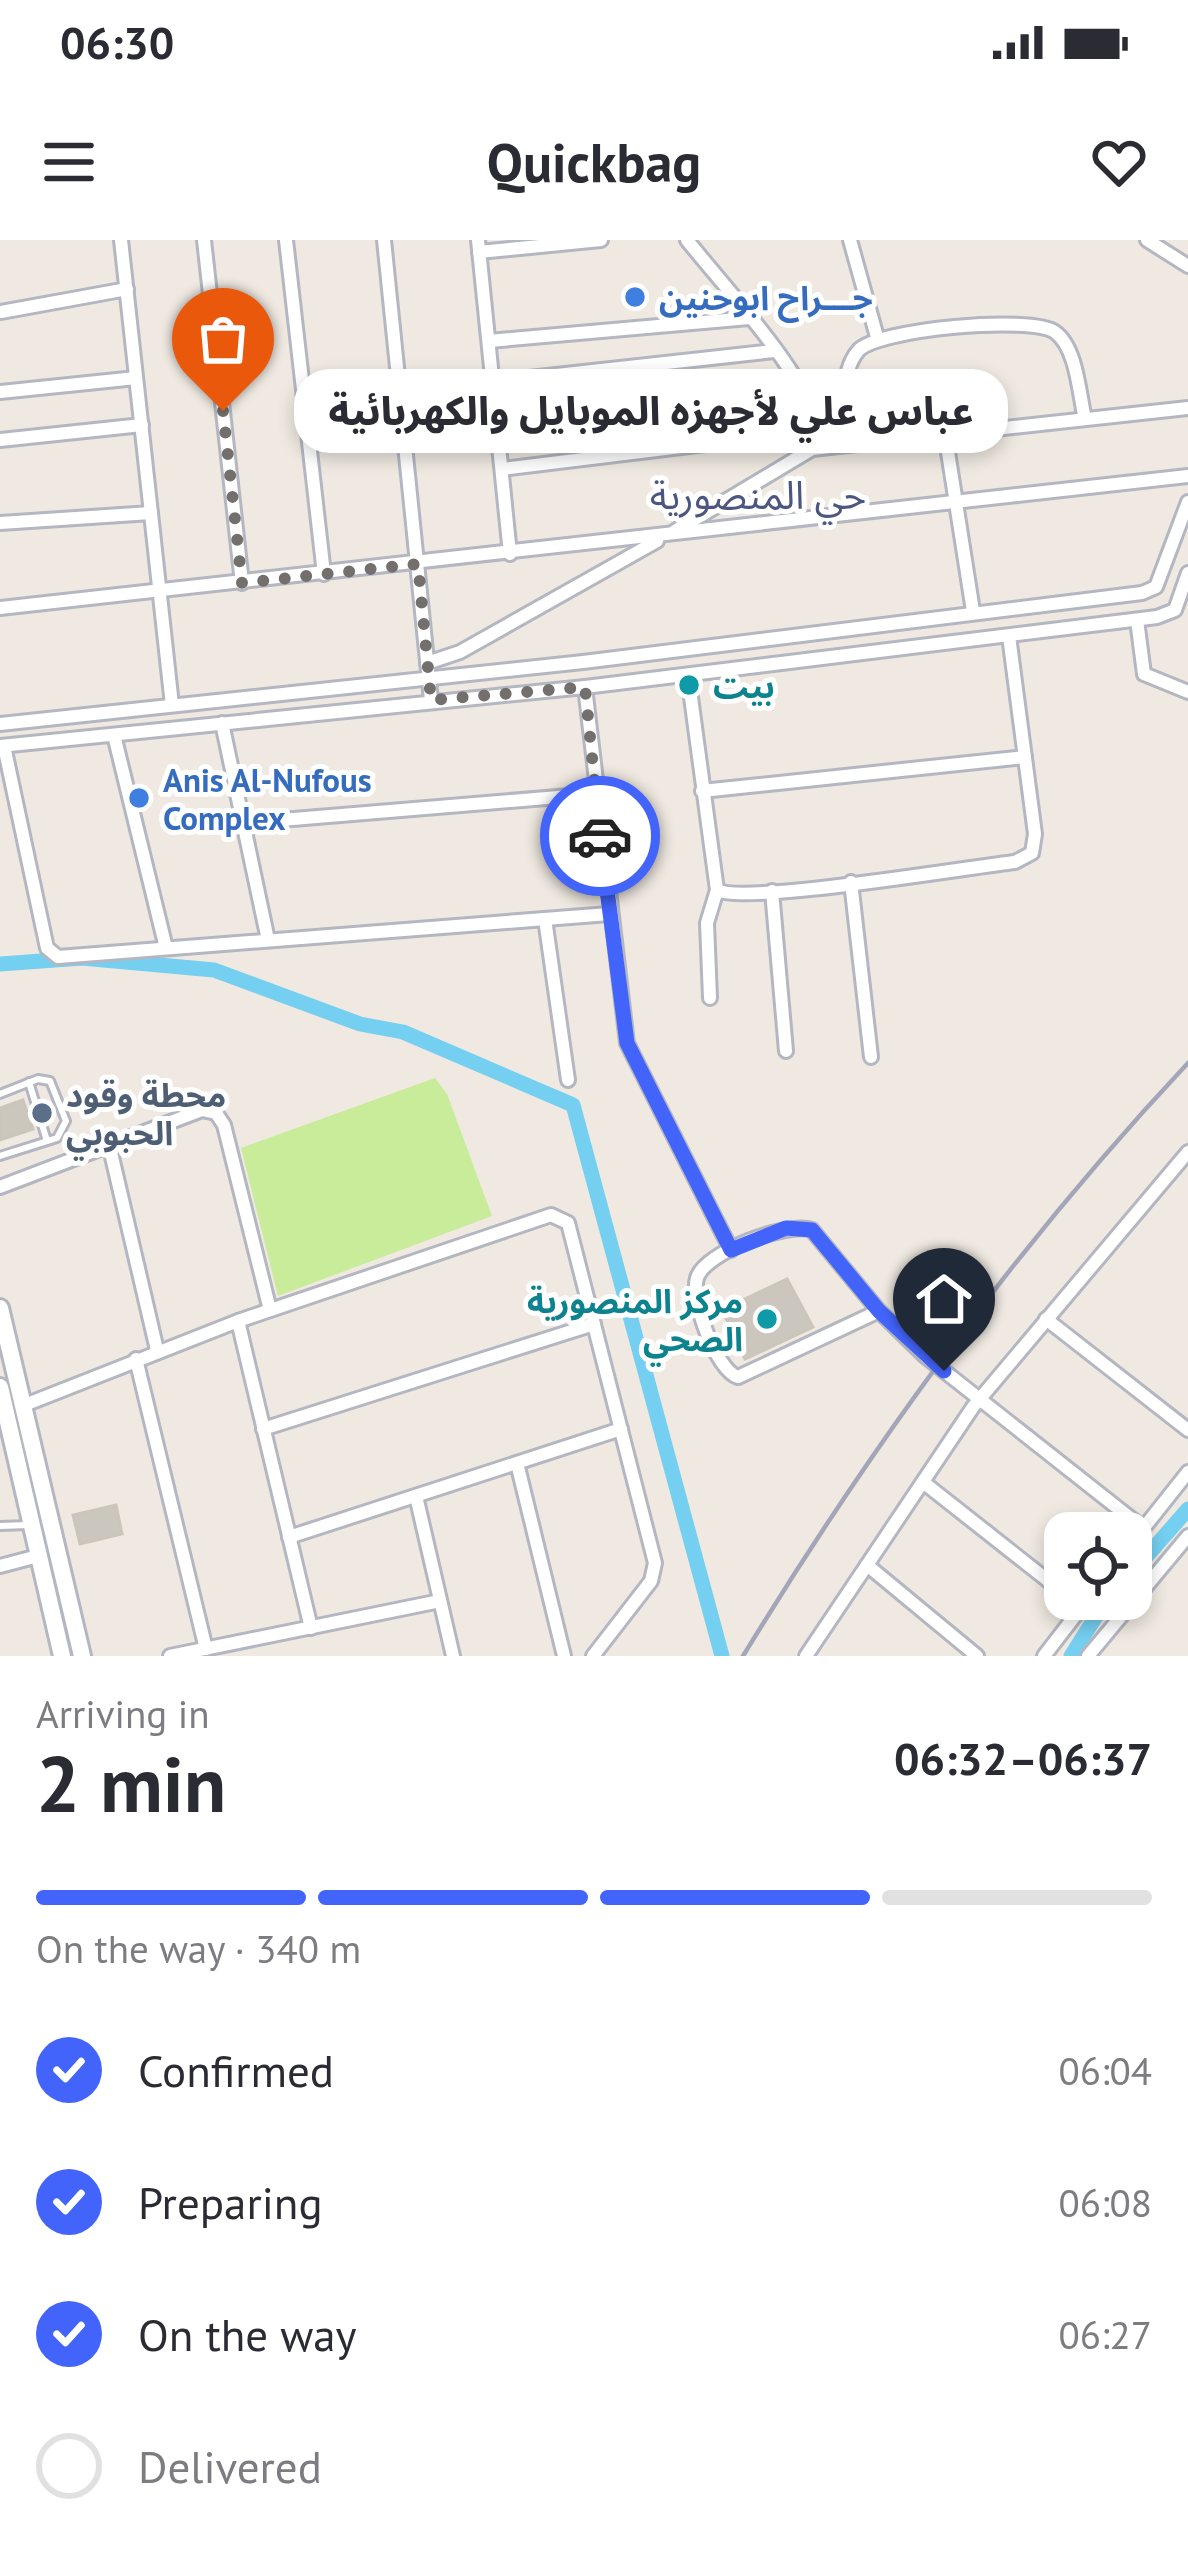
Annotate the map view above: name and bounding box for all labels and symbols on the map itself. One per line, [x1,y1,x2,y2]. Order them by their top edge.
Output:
place label: جـــراح ابوحنين [659,276,873,323]
marker: جـــراح ابوحنين [622,284,648,310]
pin [172,288,274,411]
callout: عباس علي لأجهزه الموبايل والكهربائية [295,369,1009,453]
district label: حي المنصورية [650,469,866,525]
place label: بيت [713,664,775,707]
marker: بيت [676,672,702,698]
place label: Anis Al-Nufous Complex [163,758,372,839]
courier [540,776,660,896]
marker: Anis Al-Nufous Complex [126,785,152,811]
place label: محطة وقود الحبوبي [66,1073,226,1160]
marker: محطة وقود الحبوبي [29,1100,55,1126]
pin [893,1248,995,1371]
place label: مركز المنصورية الصحي [527,1279,743,1366]
marker: مركز المنصورية الصحي [754,1306,780,1332]

